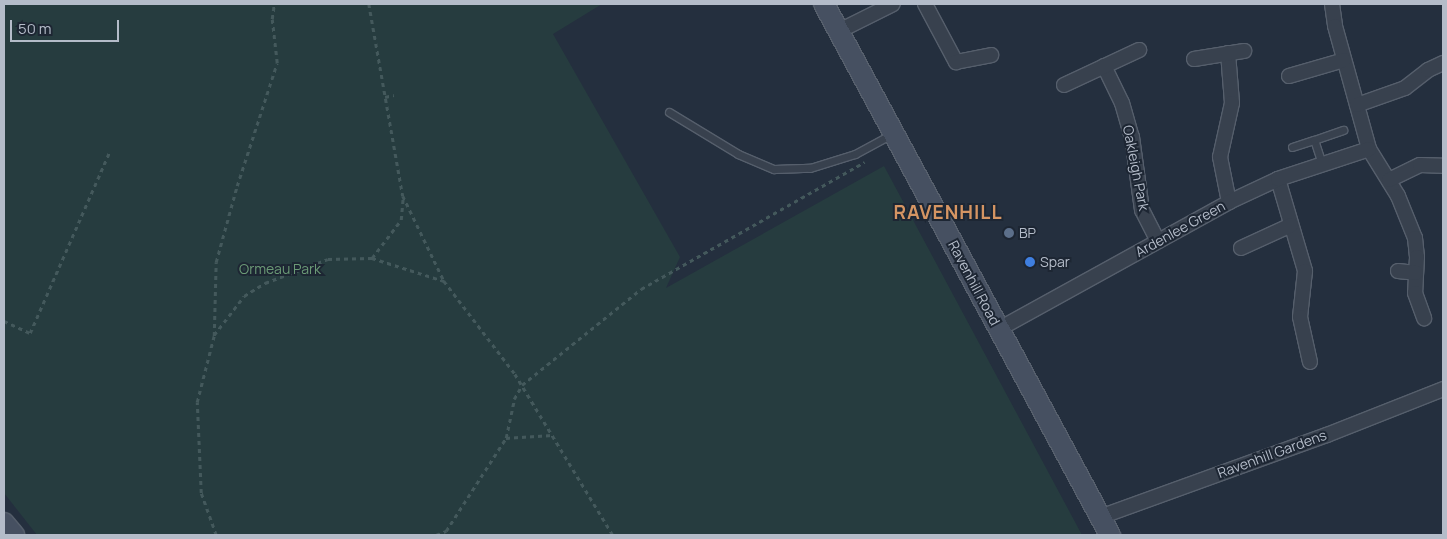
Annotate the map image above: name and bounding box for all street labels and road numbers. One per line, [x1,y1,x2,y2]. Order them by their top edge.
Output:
street label: Oakleigh Park [1119,124,1153,212]
street label: Ardenlee Green [1132,197,1228,261]
street label: Ravenhill Road [945,238,1003,328]
street label: Ravenhill Gardens [1215,426,1329,482]

